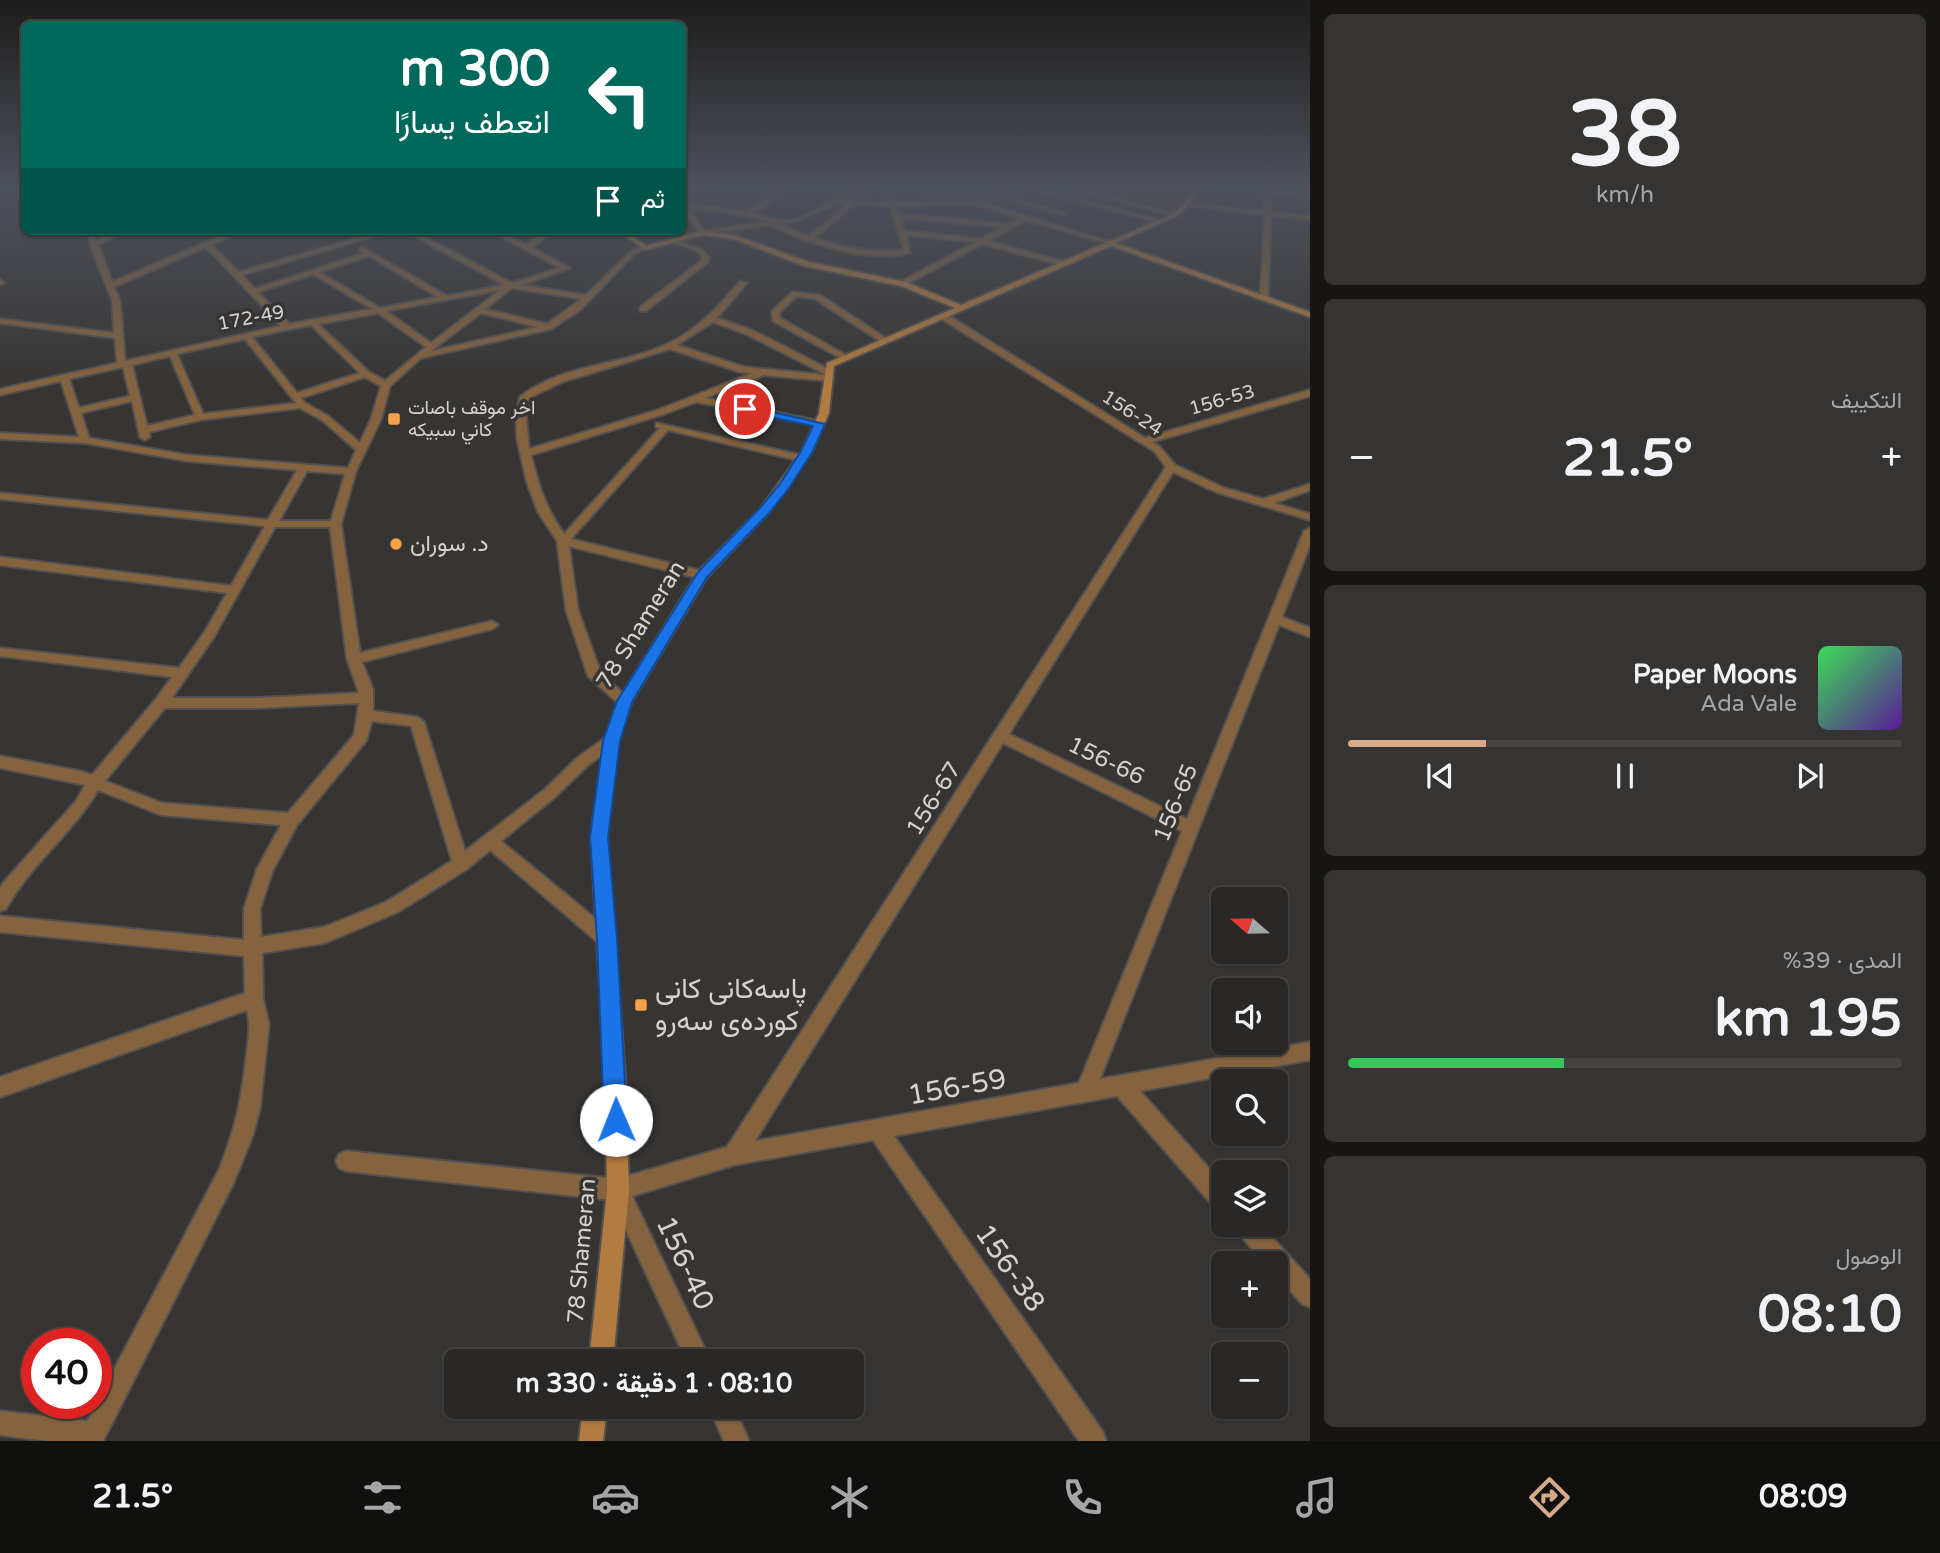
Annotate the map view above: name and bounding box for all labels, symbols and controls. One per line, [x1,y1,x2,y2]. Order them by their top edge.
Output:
text: 300 m [400,40,550,99]
icon: left [574,49,665,140]
text: 38 [1568,80,1682,190]
text: انعطف يسارًا [394,104,550,142]
text: km/h [1596,181,1654,209]
icon: arrive [589,182,627,220]
text: ثم [641,184,665,215]
street label: 172-49 [216,301,286,335]
pin [715,379,775,439]
street label: 156-53 [1187,380,1257,420]
street label: 156-24 [1098,385,1166,441]
text: التكييف [1831,387,1902,415]
icon: arrive [726,390,764,428]
place label: اخر موقف باصات كاني سبيكه [408,397,535,445]
marker: اخر موقف باصات كاني سبيكه [386,411,402,427]
text: 21.5° [1563,427,1693,490]
text: − [1348,435,1375,481]
text: + [1881,435,1902,481]
place label: د. سوران [410,530,489,558]
marker: د. سوران [388,536,404,552]
street label: 78 Shameran [591,556,691,694]
text: Paper Moons [1633,659,1797,690]
text: Ada Vale [1700,690,1797,718]
street label: 156-66 [1063,731,1149,791]
street label: 156-67 [901,757,967,841]
icon: previous [1421,757,1459,795]
icon: pause [1606,757,1644,795]
icon: next [1791,757,1829,795]
street label: 156-65 [1148,760,1204,846]
north arrow [1211,887,1288,964]
map controls [1211,887,1288,1419]
text: المدى · 39% [1783,947,1902,975]
place label: پاسەکانی کانی کوردەی سەرو [655,972,807,1038]
button: sound [1211,978,1288,1055]
text: 195 km [1714,987,1902,1050]
marker: پاسەکانی کانی کوردەی سەرو [633,997,649,1013]
street label: 156-59 [905,1062,1009,1112]
button: search [1211,1069,1288,1146]
position arrow [579,1083,653,1157]
button: layers [1211,1160,1288,1237]
street label: 78 Shameran [562,1177,602,1325]
street label: 156-40 [649,1211,721,1315]
street label: 156-38 [968,1218,1052,1318]
text: الوصول [1836,1243,1902,1271]
button: + [1211,1251,1288,1328]
text: 08:10 [1758,1283,1902,1346]
speed limit sign: 40 [21,1328,112,1419]
button: − [1211,1342,1288,1419]
text: 08:10 · 1 دقيقة · 330 m [516,1368,792,1399]
icon: filters [358,1473,407,1522]
icon: car [591,1473,640,1522]
icon: climate [825,1473,874,1522]
icon: phone [1058,1473,1107,1522]
icon: music [1292,1473,1341,1522]
icon: directions [1525,1473,1574,1522]
text: 21.5° [92,1478,173,1516]
text: 08:09 [1759,1478,1848,1516]

